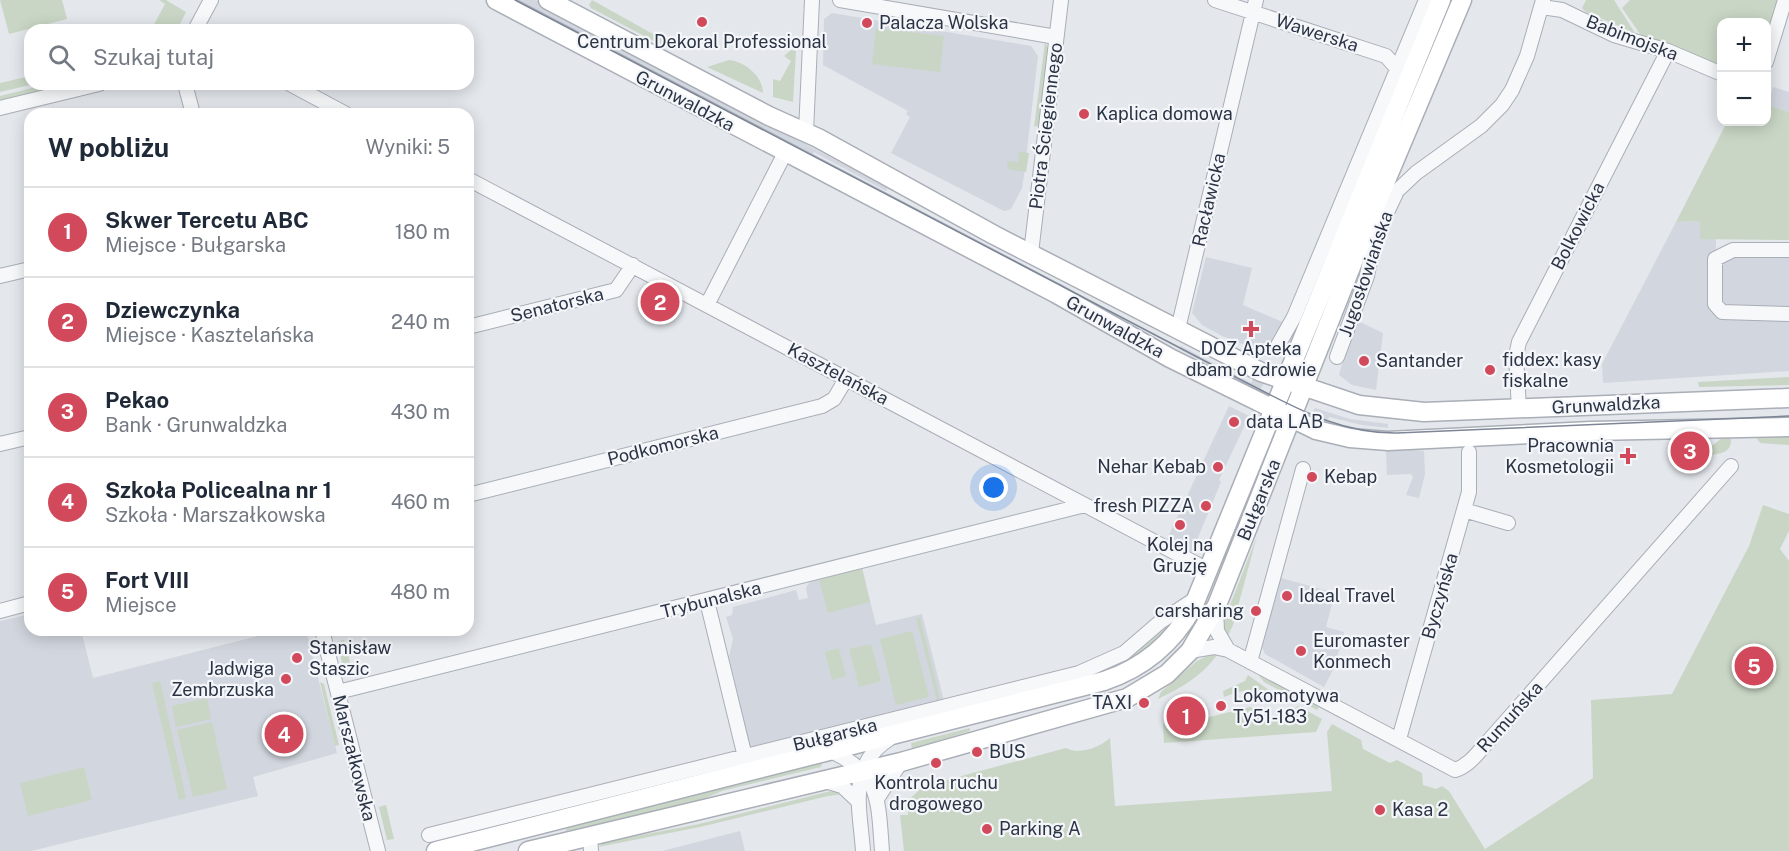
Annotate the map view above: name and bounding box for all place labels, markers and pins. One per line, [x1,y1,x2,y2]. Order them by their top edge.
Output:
place label: Palacza Wolska [879,12,1008,33]
marker: Centrum Dekoral Professional [695,15,709,29]
marker: Palacza Wolska [860,16,874,30]
place label: Centrum Dekoral Professional [577,31,827,52]
place label: Kaplica domowa [1096,103,1233,124]
marker: Kaplica domowa [1077,107,1091,121]
pin: 2 [640,280,680,324]
marker: DOZ Apteka dbam o zdrowie [1244,322,1258,336]
place label: DOZ Apteka dbam o zdrowie [1186,338,1316,380]
place label: fiddex: kasy fiskalne [1502,349,1602,391]
place label: Santander [1376,350,1463,371]
marker: Santander [1357,354,1371,368]
marker: fiddex: kasy fiskalne [1483,363,1497,377]
place label: data LAB [1246,411,1323,432]
marker: data LAB [1227,415,1241,429]
pin: 3 [1670,428,1710,474]
place label: Pracownia Kosmetologii [1505,435,1614,477]
marker: Pracownia Kosmetologii [1619,447,1637,465]
place label: Nehar Kebab [1097,456,1206,477]
marker: Nehar Kebab [1211,460,1225,474]
place label: Kebap [1324,466,1377,487]
marker: Kebap [1305,470,1319,484]
place label: fresh PIZZA [1093,495,1194,516]
marker: fresh PIZZA [1199,499,1213,513]
marker: Kolej na Gruzję [1173,518,1187,532]
place label: Kolej na Gruzję [1147,534,1213,576]
place label: Ideal Travel [1299,585,1396,606]
marker: Ideal Travel [1280,589,1294,603]
place label: carsharing [1155,600,1244,621]
marker: carsharing [1249,604,1263,618]
place label: Euromaster Konmech [1313,630,1410,672]
place label: Stanisław Staszic [309,637,391,679]
marker: Euromaster Konmech [1294,644,1308,658]
pin: 5 [1734,644,1774,688]
marker: Stanisław Staszic [290,651,304,665]
place label: Jadwiga Zembrzuska [171,658,274,700]
marker: Jadwiga Zembrzuska [279,672,293,686]
place label: Lokomotywa Ty51-183 [1233,685,1339,727]
place label: TAXI [1092,692,1132,713]
pin: 1 [1166,694,1206,738]
marker: TAXI [1137,696,1151,710]
marker: Lokomotywa Ty51-183 [1214,699,1228,713]
pin: 4 [264,712,304,756]
place label: BUS [989,741,1026,762]
marker: BUS [970,745,984,759]
marker: Kontrola ruchu drogowego [929,756,943,770]
place label: Kontrola ruchu drogowego [874,772,998,814]
place label: Kasa 2 [1392,799,1448,820]
marker: Kasa 2 [1373,803,1387,817]
place label: Parking A [999,818,1081,839]
marker: Parking A [980,822,994,836]

